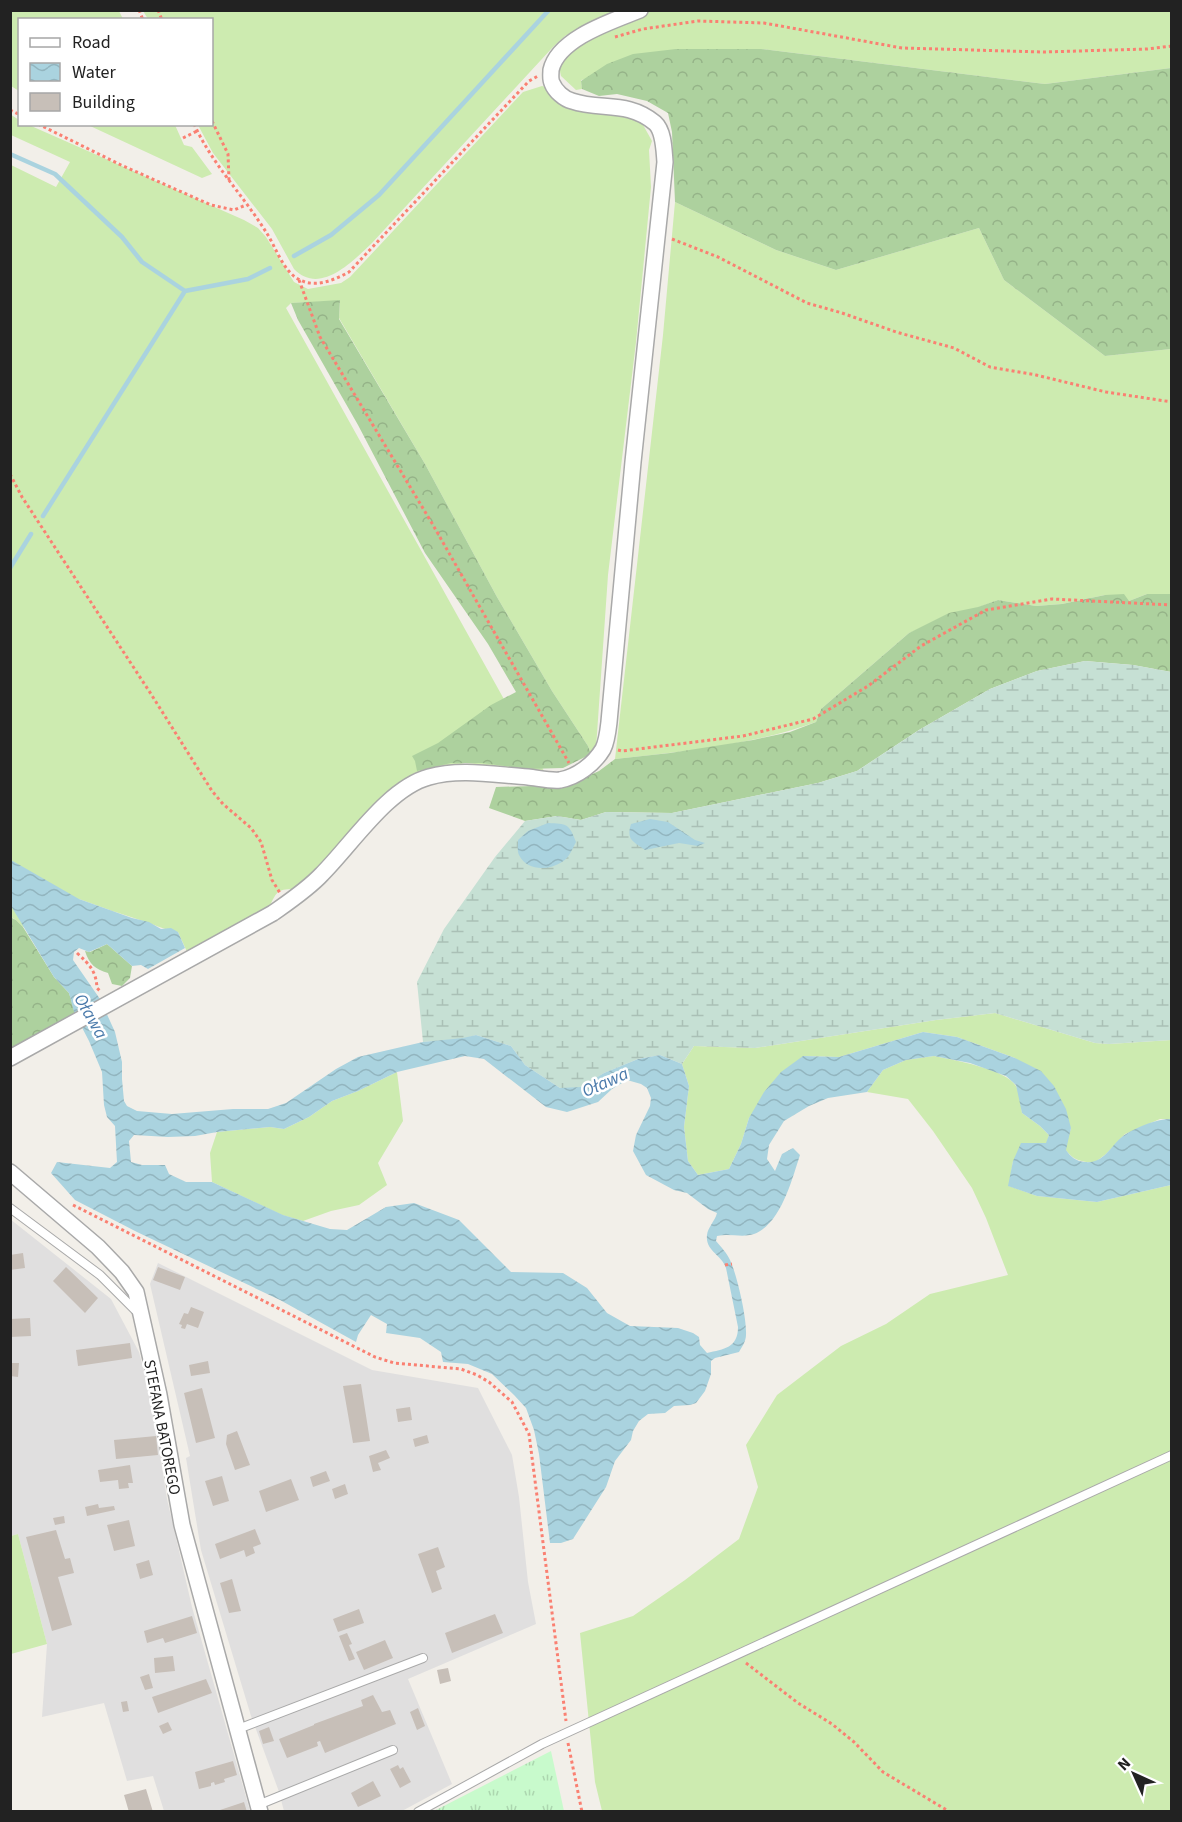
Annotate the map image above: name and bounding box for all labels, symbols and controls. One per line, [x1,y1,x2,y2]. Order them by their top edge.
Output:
legend [18,18,213,126]
text: Road [72,30,111,55]
text: Water [72,60,116,85]
text: Building [72,90,135,115]
water label: Oława [68,989,114,1044]
water label: Oława [578,1061,633,1104]
street label: STEFANA BATOREGO [138,1358,186,1497]
north arrow [1104,1744,1164,1804]
text: N [1113,1753,1136,1776]

